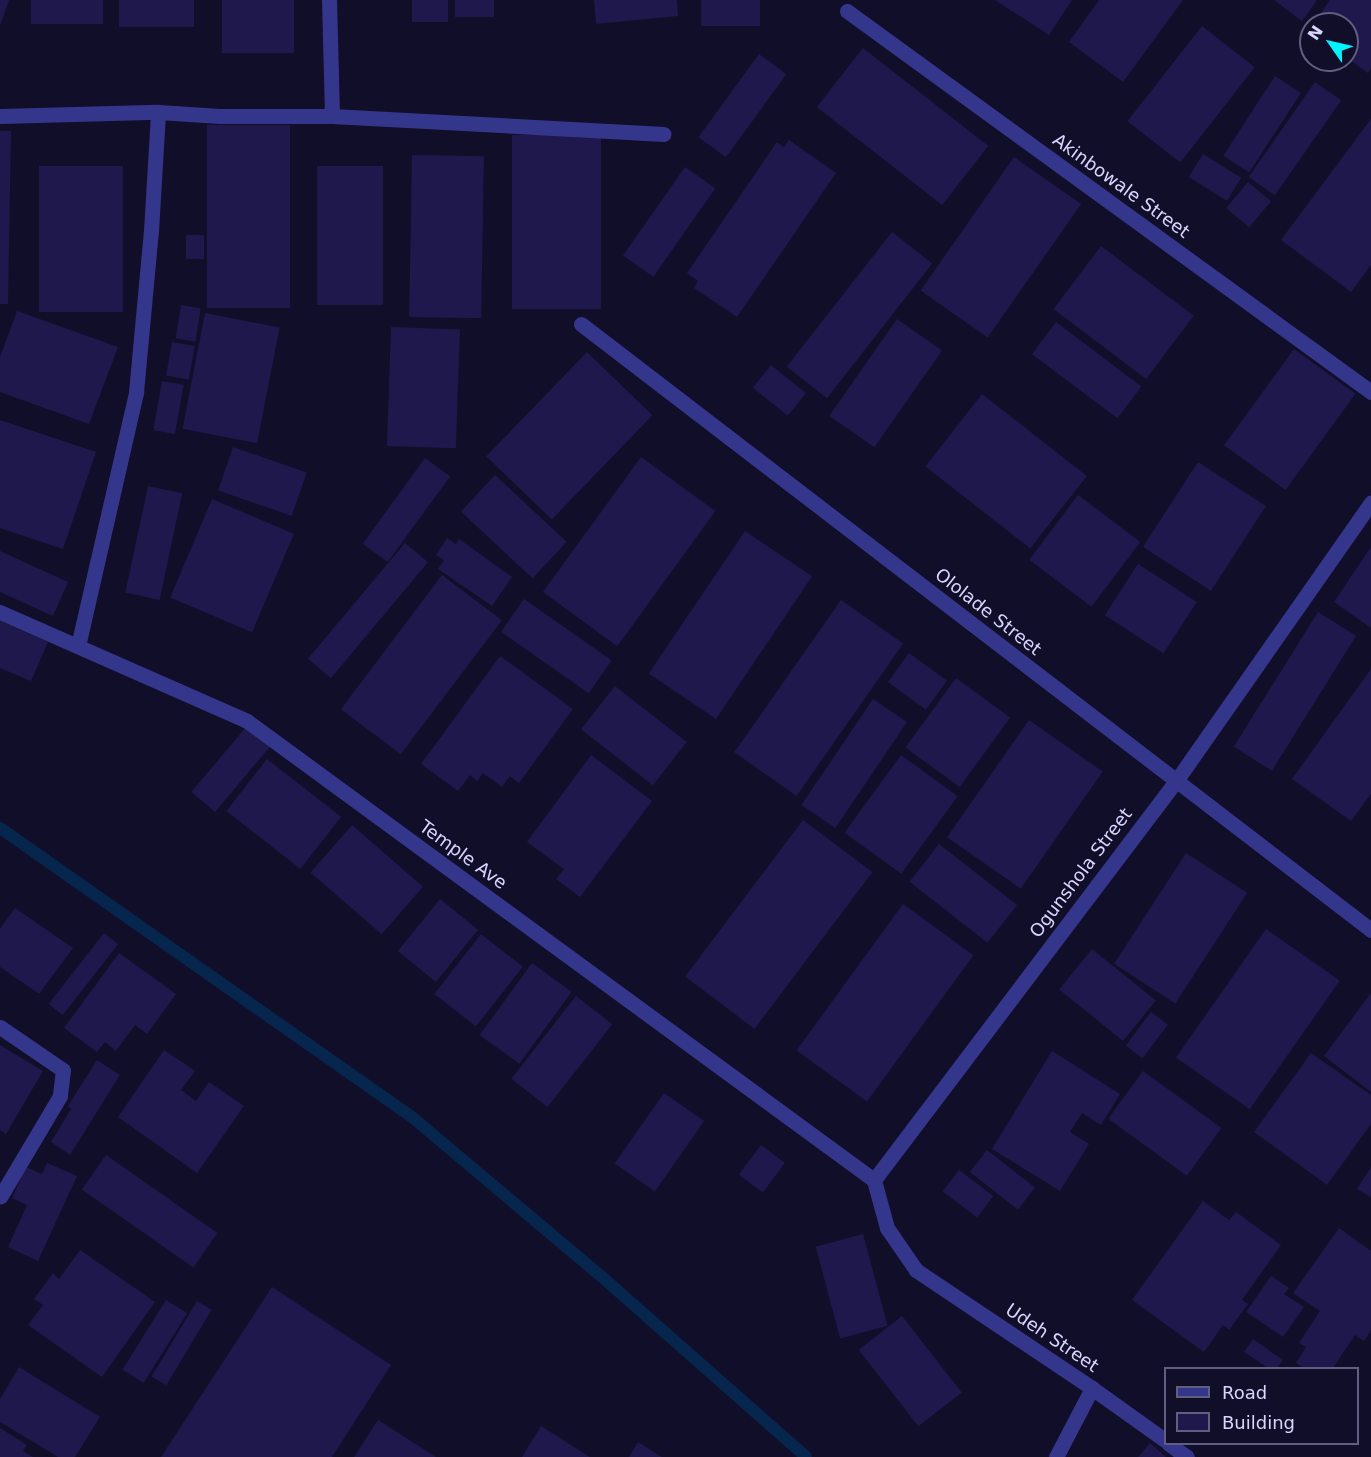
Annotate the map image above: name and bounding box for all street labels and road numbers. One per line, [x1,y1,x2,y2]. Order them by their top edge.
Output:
street label: Akinbowale Street [1048,129,1194,243]
street label: Ololade Street [930,564,1046,660]
street label: Ogunshola Street [1025,804,1137,942]
street label: Temple Ave [415,816,511,894]
street label: Udeh Street [1001,1299,1103,1377]

